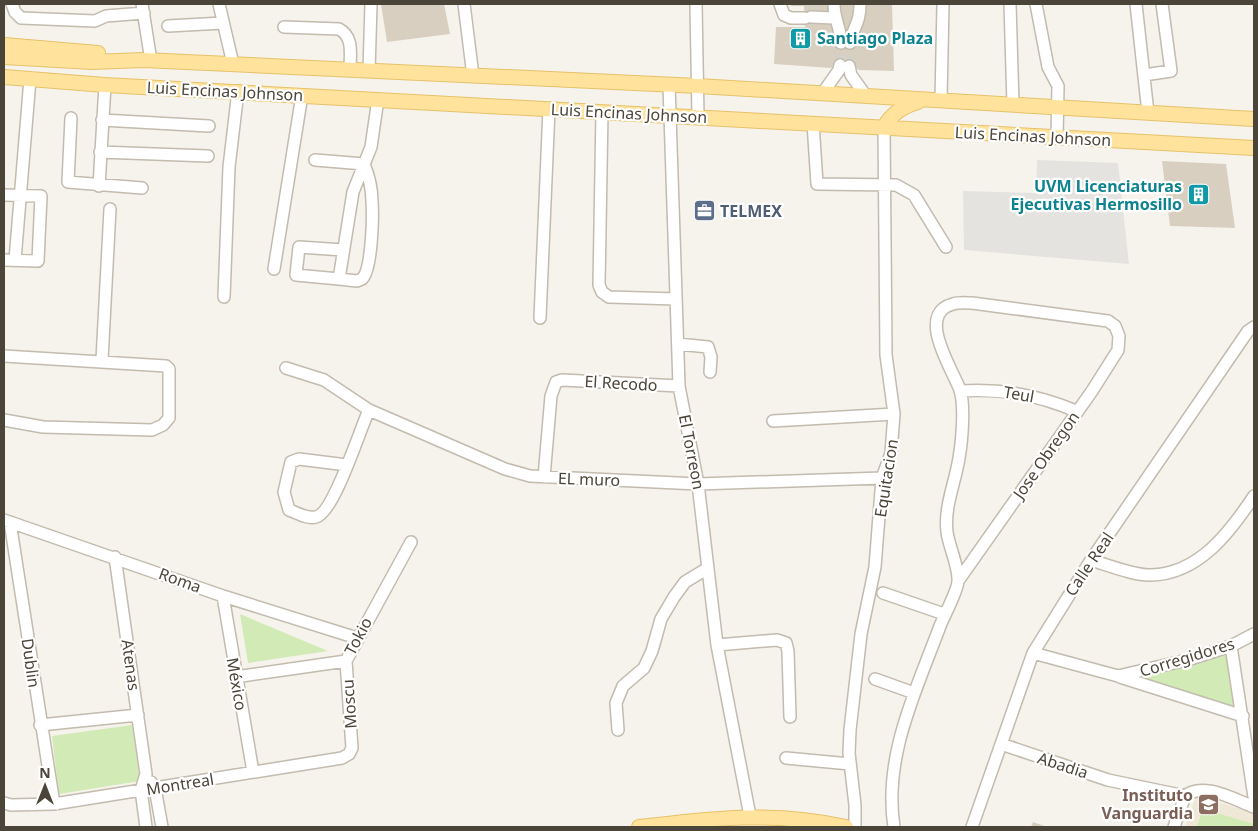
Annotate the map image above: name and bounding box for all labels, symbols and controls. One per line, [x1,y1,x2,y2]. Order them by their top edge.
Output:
building icon: Santiago Plaza [789,26,813,50]
place label: Santiago Plaza [817,27,933,49]
street label: Luis Encinas Johnson [146,76,304,106]
street label: Luis Encinas Johnson [550,98,708,128]
street label: Luis Encinas Johnson [954,121,1112,151]
place label: UVM Licenciaturas Ejecutivas Hermosillo [1011,175,1182,215]
building icon: UVM Licenciaturas Ejecutivas Hermosillo [1186,183,1210,207]
office icon: TELMEX [692,199,716,223]
place label: TELMEX [720,200,782,222]
street label: El Recodo [584,370,658,396]
street label: Teul [1002,380,1036,408]
street label: Jose Obregon [1007,407,1084,505]
street label: El Torreon [674,413,710,491]
street label: Equitacion [869,437,903,519]
street label: EL muro [558,467,620,491]
street label: Calle Real [1060,528,1118,600]
street label: Roma [156,562,204,598]
street label: Tokio [339,613,377,659]
street label: Corregidores [1137,632,1237,682]
street label: Dublin [17,637,45,689]
street label: Atenas [117,638,145,692]
street label: México [222,656,252,712]
street label: Moscu [336,679,362,729]
street label: Abadia [1035,747,1091,783]
north arrow [20,761,70,811]
text: N [39,763,51,782]
street label: Montreal [145,768,215,800]
place label: Instituto Vanguardia [1102,784,1193,824]
school or university icon: Instituto Vanguardia [1197,792,1221,816]

